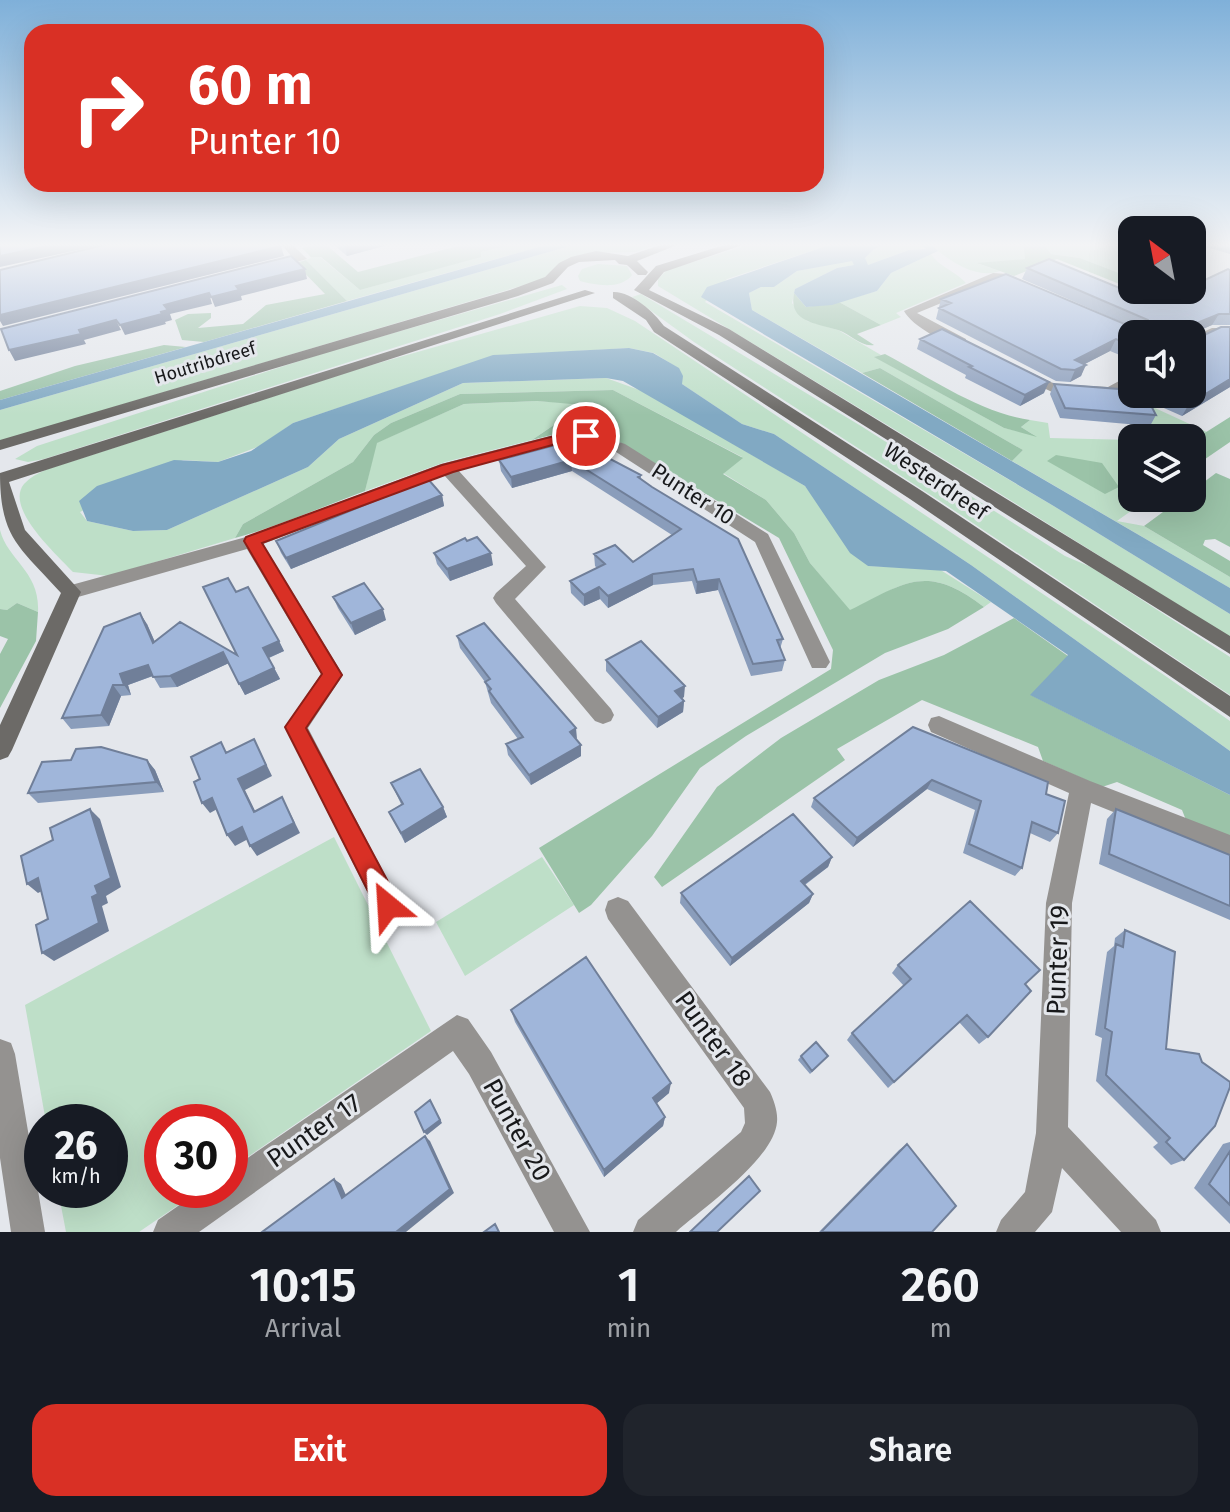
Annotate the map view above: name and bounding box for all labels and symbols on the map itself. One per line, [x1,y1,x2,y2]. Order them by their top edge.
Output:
north arrow [1118,216,1206,304]
street label: Houtribdreef [151,337,260,389]
pin [552,402,620,470]
street label: Westerdreef [879,436,995,527]
street label: Punter 10 [646,457,740,531]
position arrow [346,864,430,948]
street label: Punter 19 [1041,905,1075,1015]
street label: Punter 18 [668,985,758,1093]
street label: Punter 20 [476,1073,558,1187]
street label: Punter 17 [261,1087,367,1175]
speed limit sign: 30 [144,1104,248,1208]

